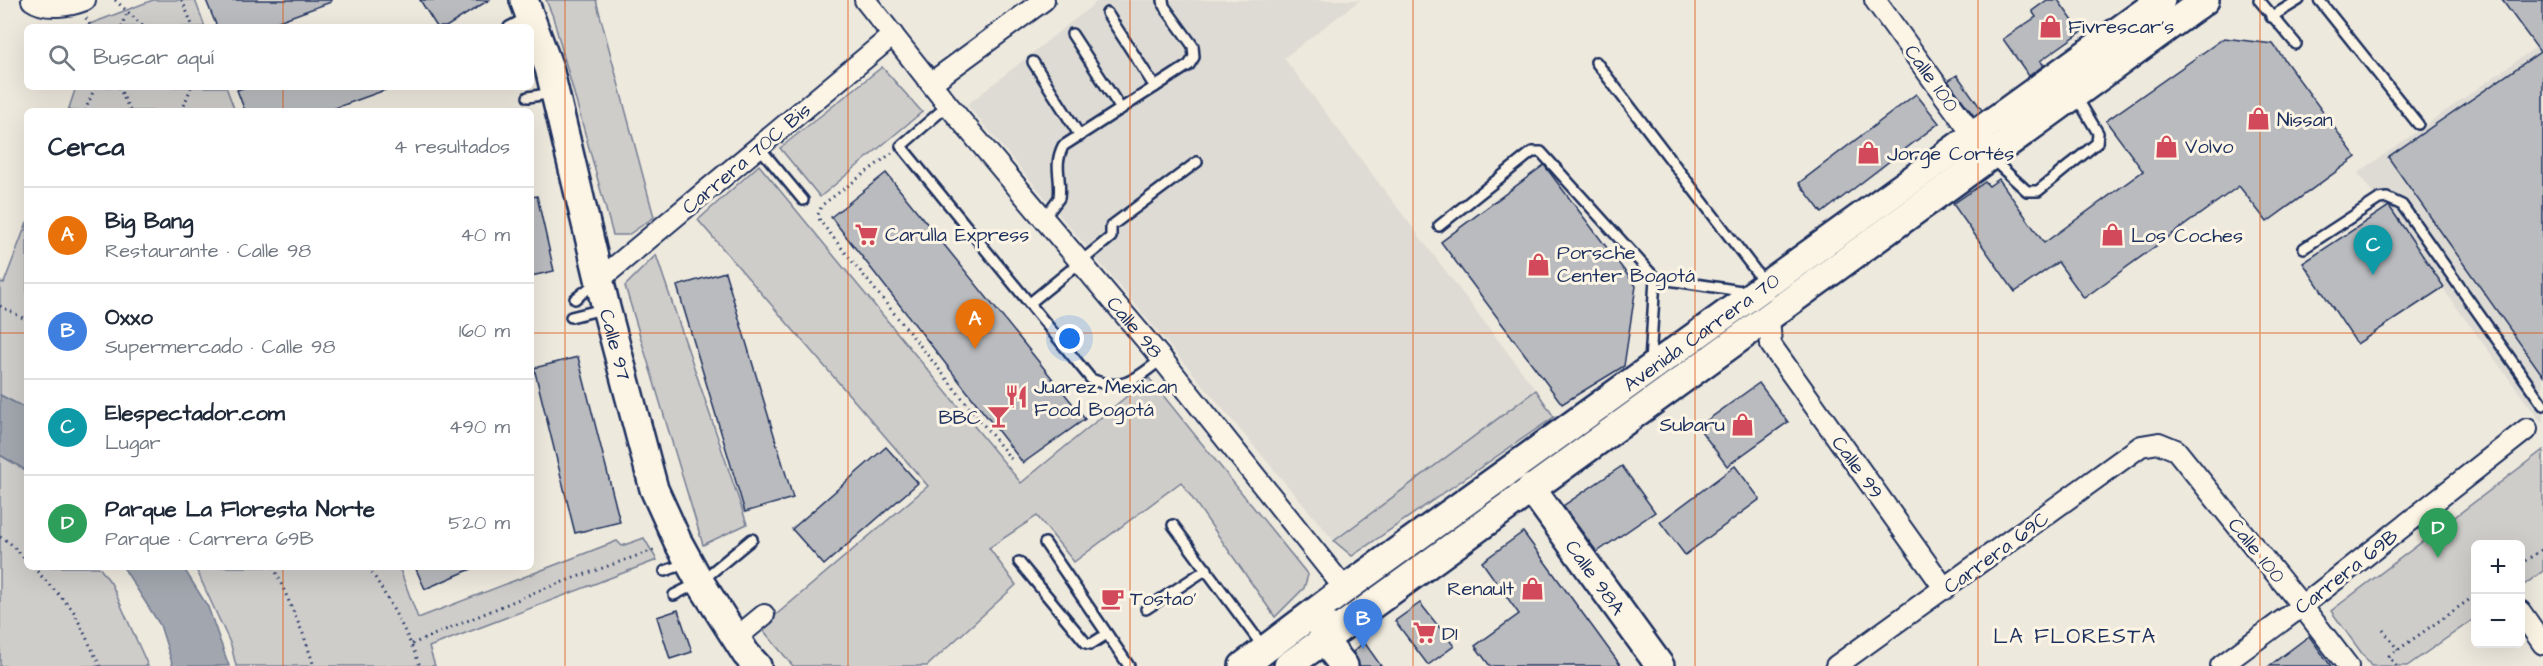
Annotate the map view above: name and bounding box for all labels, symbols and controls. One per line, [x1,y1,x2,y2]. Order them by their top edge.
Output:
shop icon: Fivrescar's [2037,13,2063,39]
place label: Fivrescar's [2068,13,2174,41]
search box [24,24,534,90]
street label: Calle 100 [1897,39,1965,118]
icon: search [45,41,78,74]
text: Buscar aquí [93,42,214,73]
street label: Carrera 70C Bis [676,96,817,221]
shop icon: Nissan [2246,106,2272,132]
place label: Nissan [2277,106,2333,134]
text: Cerca [48,129,125,165]
text: 4 resultados [393,133,510,161]
shop icon: Volvo [2154,133,2180,159]
place label: Volvo [2185,133,2234,161]
shop icon: Jorge Cortés [1856,140,1882,166]
place label: Jorge Cortés [1887,140,2014,169]
text: Big Bang [105,206,193,237]
text: A [61,221,74,249]
text: 40 m [460,221,510,249]
supermarket icon: Carulla Express [854,221,880,247]
place label: Carulla Express [885,221,1029,249]
shop icon: Los Coches [2100,222,2126,248]
place label: Los Coches [2131,222,2243,250]
pin: C [2354,226,2392,275]
text: Restaurante · Calle 98 [105,237,311,265]
place label: Porsche Center Bogotá [1557,239,1695,291]
shop icon: Porsche Center Bogotá [1526,251,1552,277]
street label: Avenida Carrera 70 [1618,266,1786,399]
street label: Calle 98 [1100,290,1169,365]
pin: A [956,300,994,349]
text: Oxxo [105,302,153,333]
street label: Calle 97 [592,306,638,384]
text: B [60,317,75,345]
text: 160 m [459,317,510,345]
your location [1055,324,1084,353]
text: Supermercado · Calle 98 [105,333,335,361]
place label: Juarez Mexican Food Bogotá [1034,373,1177,425]
restaurant icon: Juarez Mexican Food Bogotá [1003,384,1029,410]
text: Elespectador.com [105,398,285,429]
place label: BBC [938,404,981,432]
bar icon: BBC [986,404,1012,430]
place label: Subaru [1659,411,1725,439]
shop icon: Subaru [1730,411,1756,437]
text: C [60,413,75,441]
text: 490 m [449,413,510,441]
text: Lugar [105,429,161,457]
street label: Calle 99 [1825,430,1890,505]
text: Parque La Floresta Norte [105,494,375,525]
street label: Carrera 69C [1938,505,2055,601]
pin: D [2418,508,2458,558]
text: D [61,509,74,537]
text: 520 m [448,509,510,537]
street label: Calle 100 [2221,512,2292,590]
street label: Carrera 69B [2289,522,2404,621]
text: Parque · Carrera 69B [105,525,314,553]
street label: Calle 98A [1558,534,1632,621]
map controls [2471,540,2525,648]
button: + [2471,540,2525,594]
place label: Renault [1447,575,1514,603]
shop icon: Renault [1519,575,1545,601]
cafe icon: Tostao’ [1099,585,1125,611]
place label: Tostao’ [1130,585,1197,613]
button: − [2471,594,2525,648]
pin: B [1344,600,1382,649]
supermarket icon: D1 [1411,620,1437,646]
place label: D1 [1442,620,1458,648]
district label: LA FLORESTA [1993,622,2157,651]

